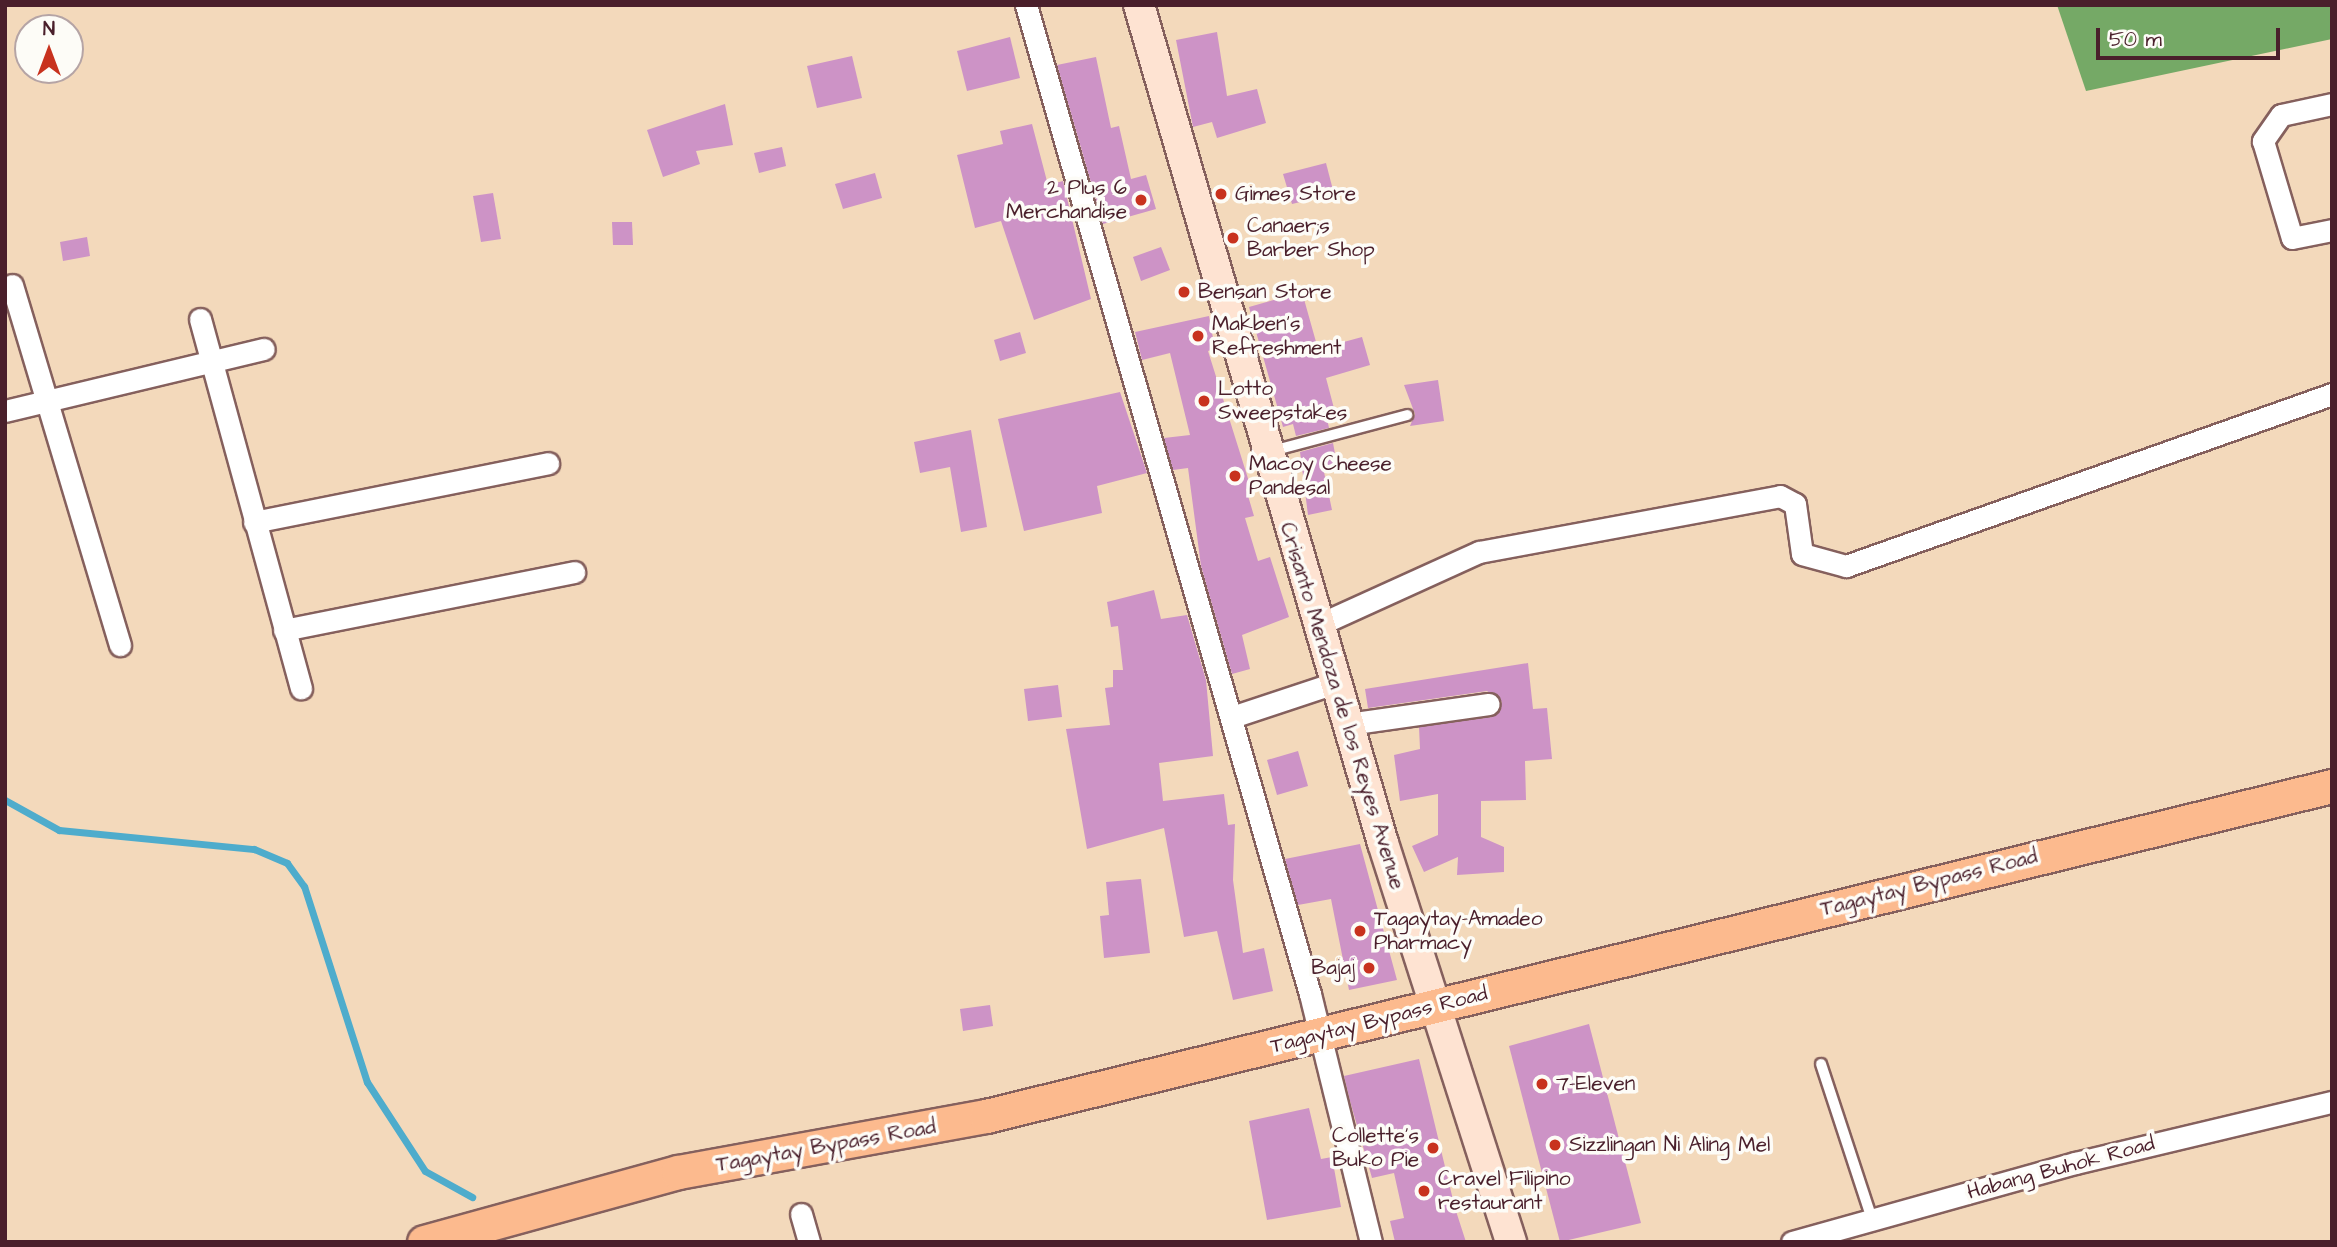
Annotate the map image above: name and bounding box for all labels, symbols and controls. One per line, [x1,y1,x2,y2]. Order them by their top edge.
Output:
north arrow [14,14,84,84]
scale bar [2099,14,2283,58]
text: N [43,16,55,43]
text: 50 m [2109,25,2162,54]
place label: 2 Plus 6 Merchandise [1006,175,1127,225]
place label: Gimes Store [1235,181,1356,207]
marker: Gimes Store [1213,186,1229,202]
marker: 2 Plus 6 Merchandise [1133,192,1149,208]
place label: Canaer;s Barber Shop [1247,213,1375,263]
marker: Canaer;s Barber Shop [1225,230,1241,246]
place label: Bensan Store [1198,279,1332,305]
marker: Bensan Store [1176,284,1192,300]
place label: Makben's Refreshment [1212,311,1341,361]
marker: Makben's Refreshment [1190,328,1206,344]
place label: Lotto Sweepstakes [1218,376,1347,426]
marker: Lotto Sweepstakes [1196,393,1212,409]
place label: Macoy Cheese Pandesal [1249,451,1392,501]
marker: Macoy Cheese Pandesal [1227,468,1243,484]
street label: Crisanto Mendoza de los Reyes Avenue [1274,519,1410,893]
street label: Tagaytay Bypass Road [1818,844,2040,922]
place label: Tagaytay-Amadeo Pharmacy [1374,906,1542,956]
marker: Tagaytay-Amadeo Pharmacy [1352,923,1368,939]
place label: Bajaj [1311,955,1355,981]
marker: Bajaj [1361,960,1377,976]
street label: Tagaytay Bypass Road [1268,981,1490,1059]
place label: 7-Eleven [1556,1071,1635,1097]
marker: 7-Eleven [1534,1076,1550,1092]
street label: Tagaytay Bypass Road [714,1114,938,1178]
place label: Collette's Buko Pie [1332,1123,1419,1173]
street label: Habang Buhok Road [1965,1131,2157,1205]
place label: Sizzlingan Ni Aling Mel [1569,1132,1770,1158]
marker: Sizzlingan Ni Aling Mel [1547,1137,1563,1153]
marker: Collette's Buko Pie [1425,1140,1441,1156]
place label: Cravel Filipino restaurant [1438,1166,1570,1216]
marker: Cravel Filipino restaurant [1416,1183,1432,1199]

